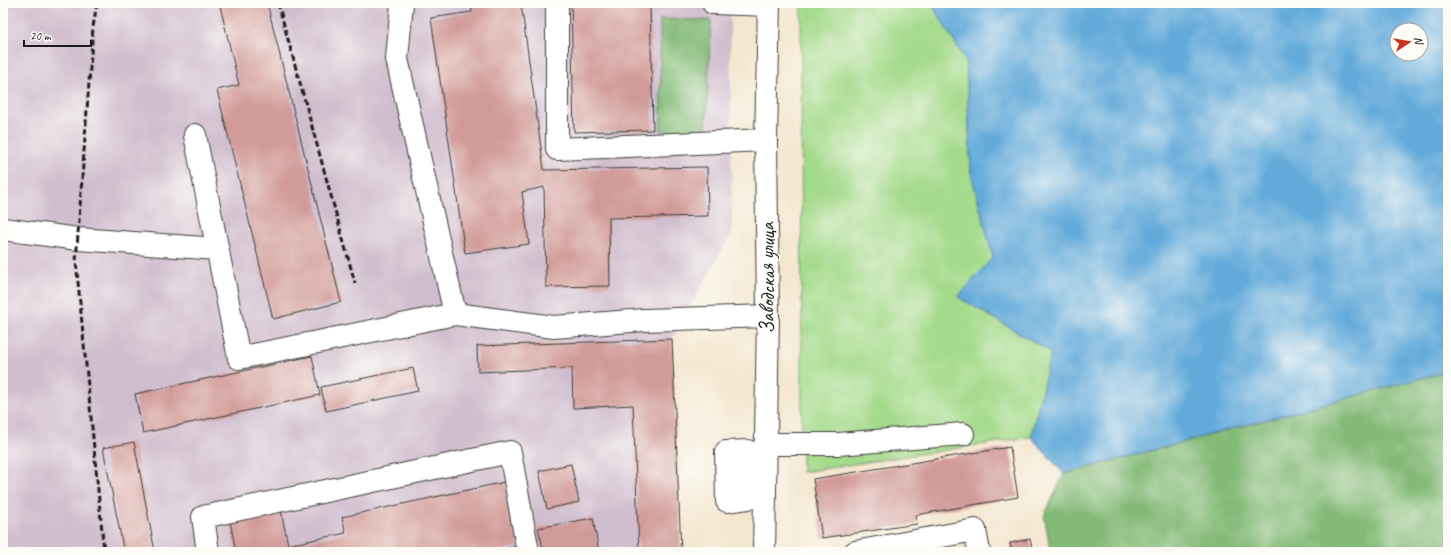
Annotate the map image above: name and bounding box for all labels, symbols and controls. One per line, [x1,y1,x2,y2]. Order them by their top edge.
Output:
scale bar [24,22,91,48]
north arrow [1389,22,1429,62]
text: 20 m [30,28,52,44]
text: N [1411,35,1427,47]
street label: Заводская улица [755,221,780,333]

